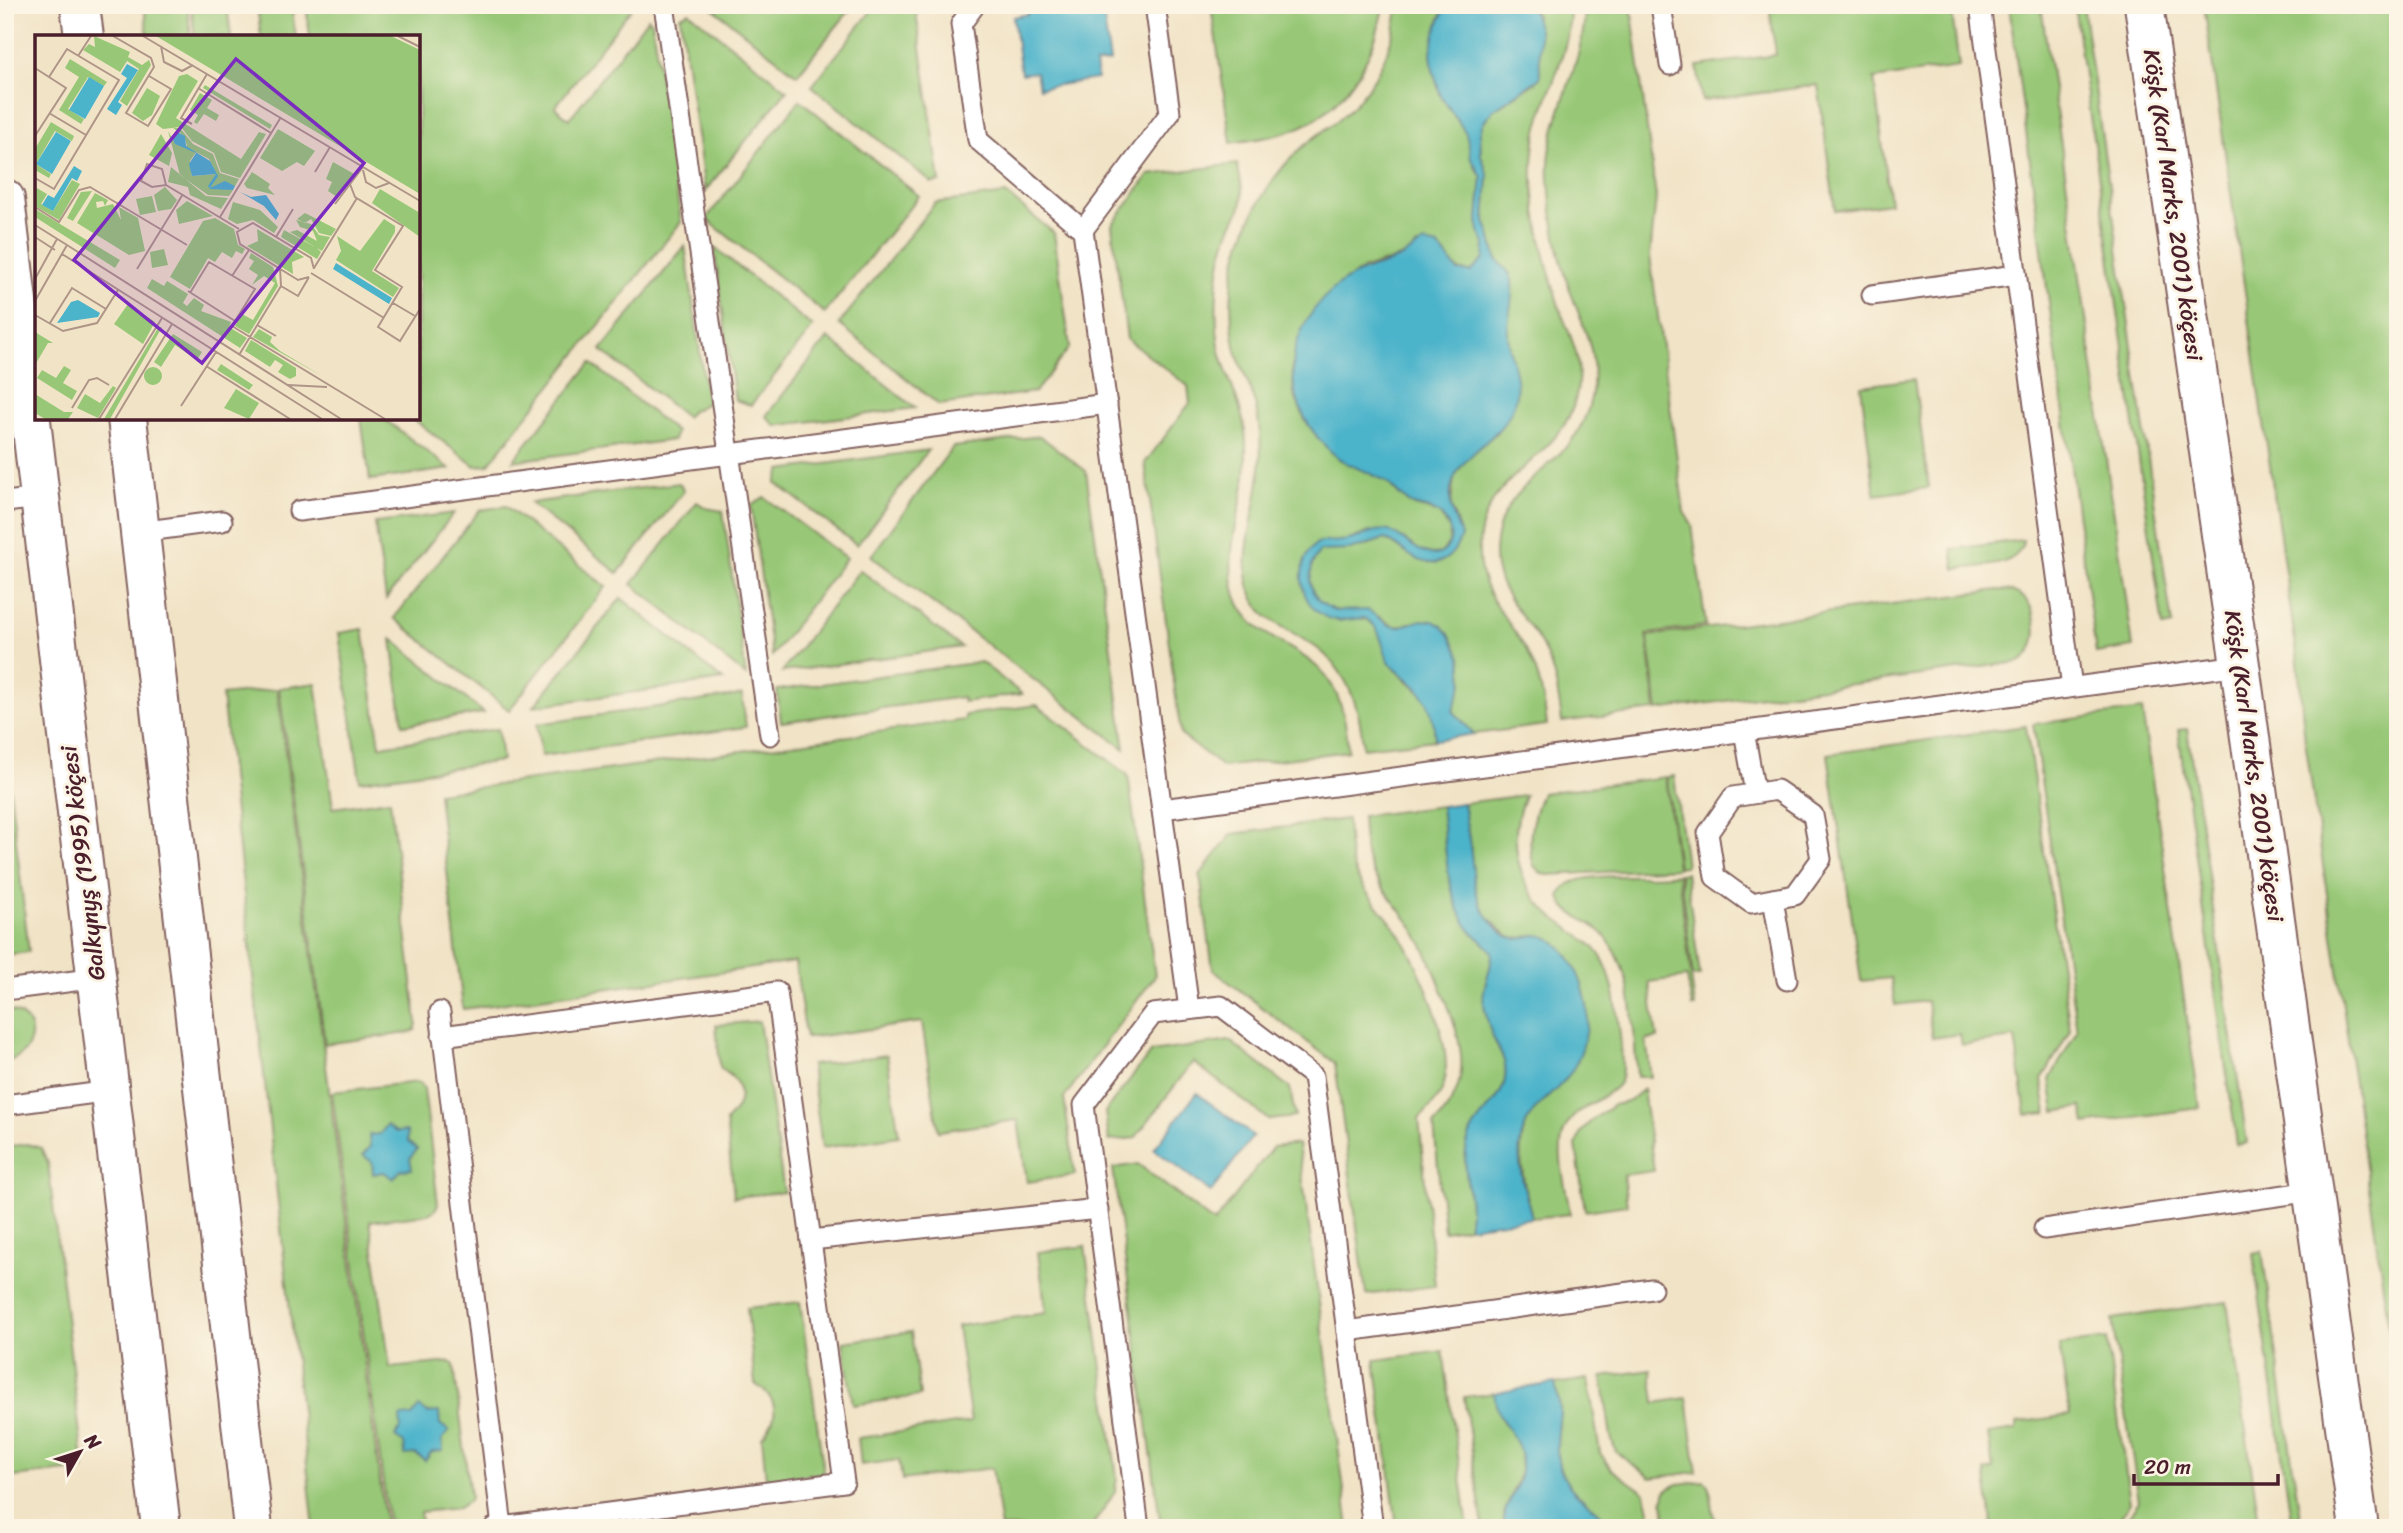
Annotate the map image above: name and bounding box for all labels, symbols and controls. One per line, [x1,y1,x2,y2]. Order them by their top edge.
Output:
inset map [35,35,420,420]
street label: Köşk (Karl Marks, 2001) köçesi [2131,47,2215,364]
street label: Köşk (Karl Marks, 2001) köçesi [2212,608,2296,925]
street label: Galkynyş (1995) köçesi [48,743,118,983]
north arrow [46,1418,116,1488]
text: N [75,1425,110,1458]
scale bar [2134,1442,2277,1486]
text: 20 m [2144,1448,2191,1486]

